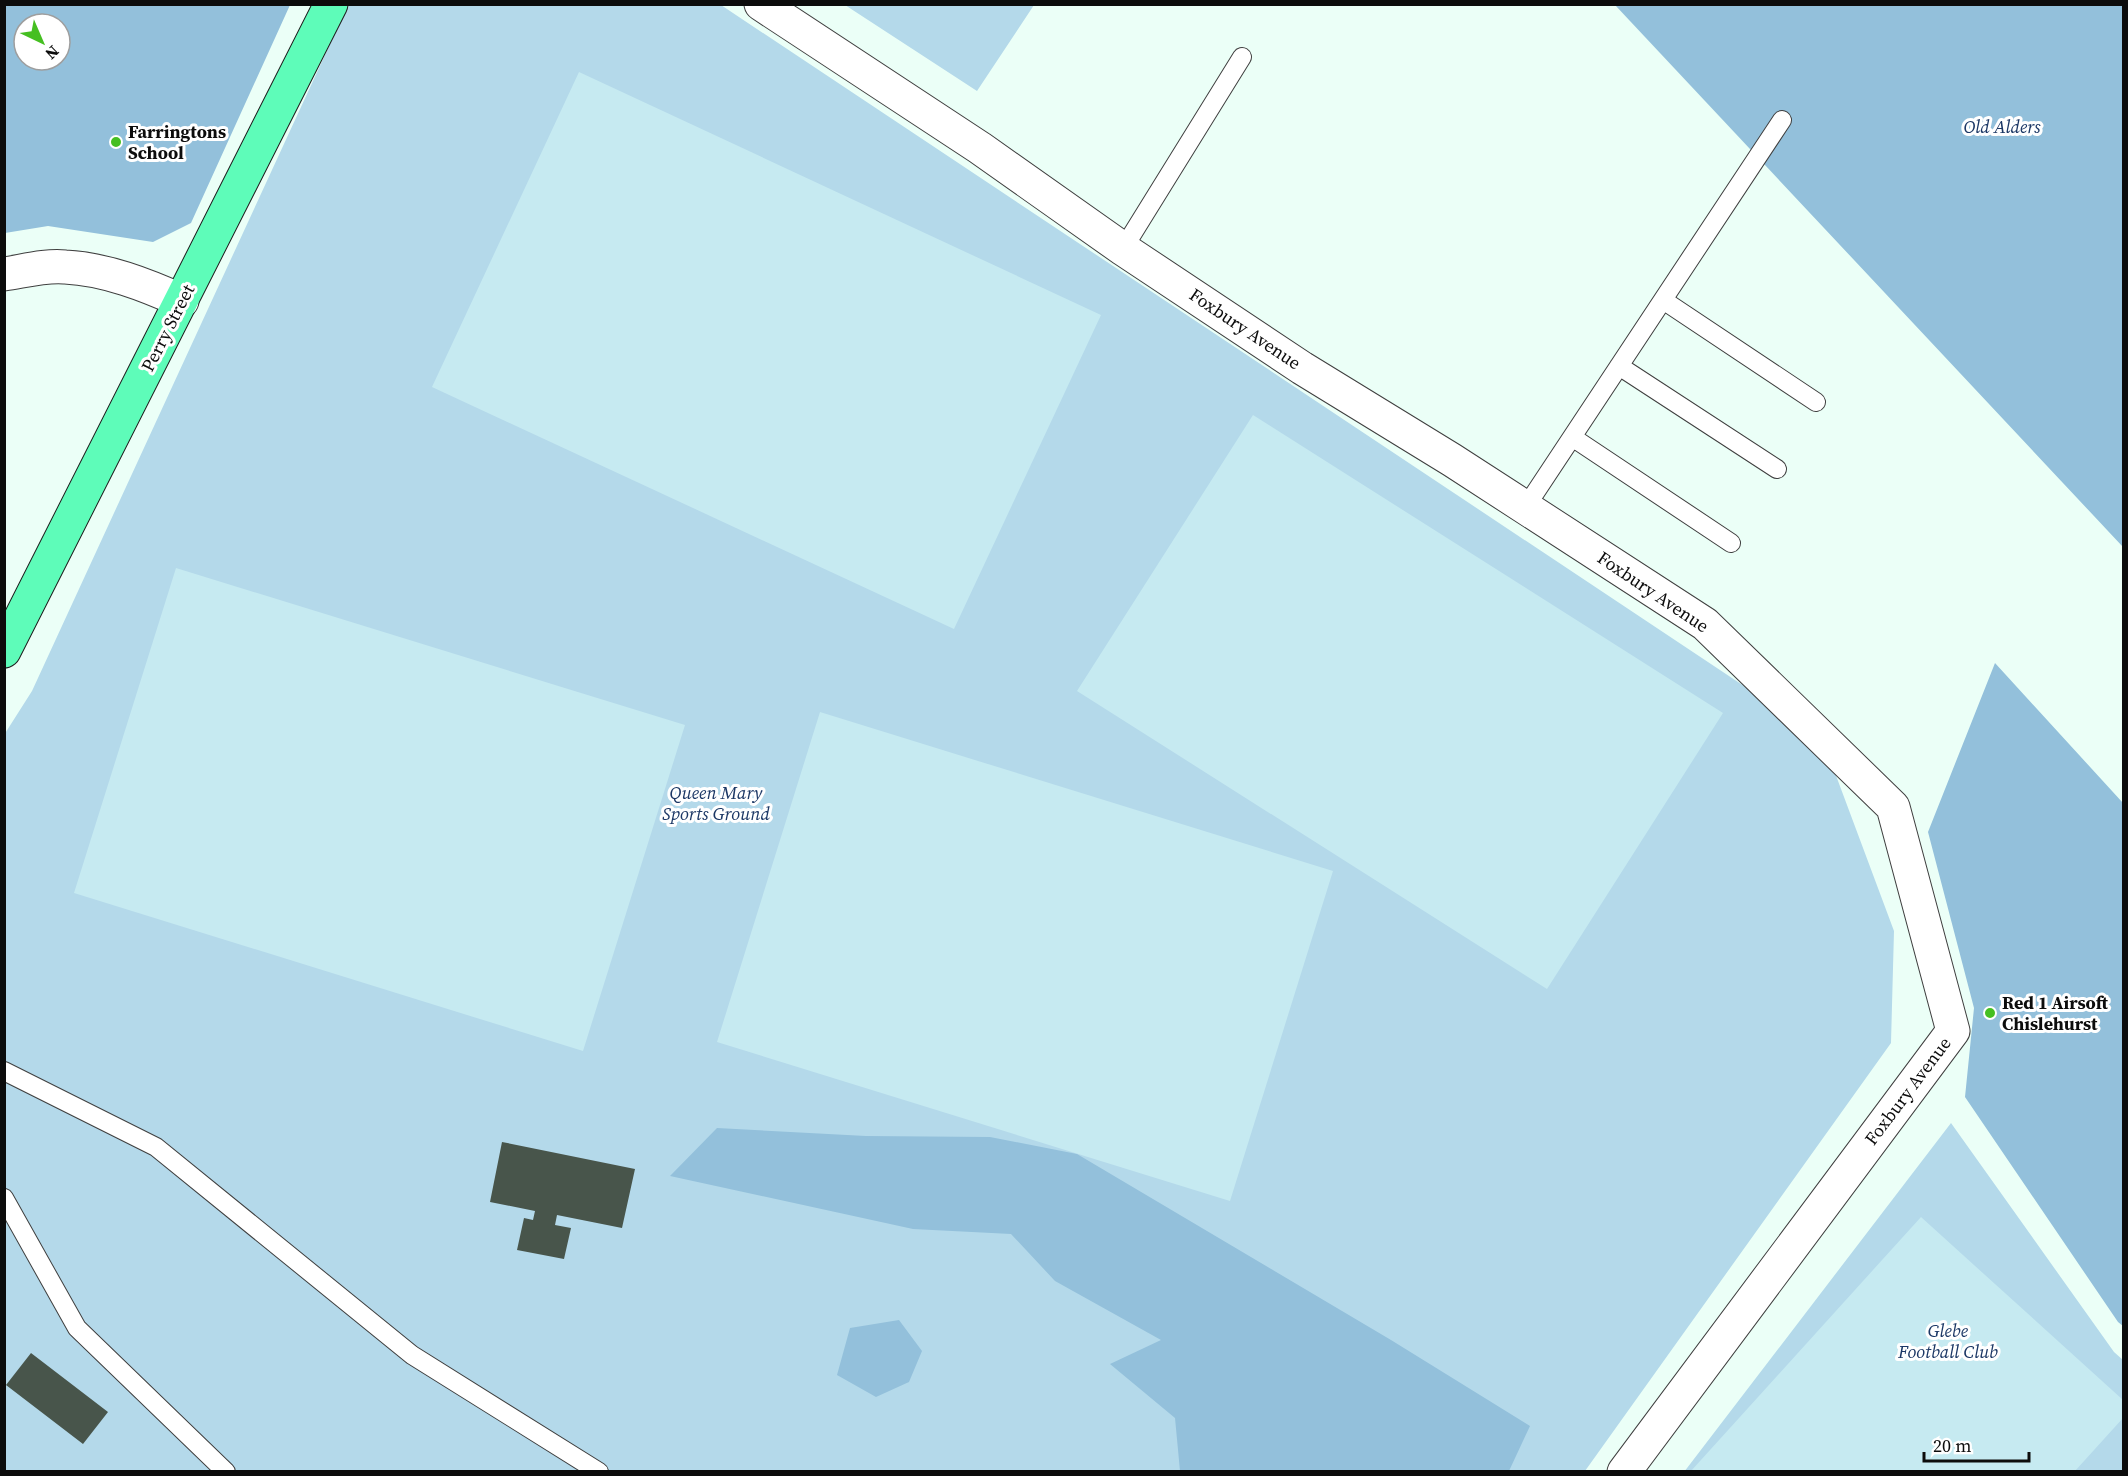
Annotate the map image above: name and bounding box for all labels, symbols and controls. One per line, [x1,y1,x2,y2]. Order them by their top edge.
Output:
north arrow [12,12,72,72]
text: N [40,41,64,65]
park label: Old Alders [1963,114,2041,139]
place label: Farringtons School [128,119,226,165]
marker: Farringtons School [109,135,123,149]
street label: Perry Street [135,280,200,376]
street label: Foxbury Avenue [1185,282,1306,375]
street label: Foxbury Avenue [1593,545,1714,638]
park label: Queen Mary Sports Ground [662,780,770,826]
place label: Red 1 Airsoft Chislehurst [2002,990,2109,1036]
marker: Red 1 Airsoft Chislehurst [1983,1006,1997,1020]
street label: Foxbury Avenue [1859,1031,1957,1150]
park label: Glebe Football Club [1897,1318,1998,1364]
scale bar [1924,1425,2029,1463]
text: 20 m [1933,1433,1971,1458]

